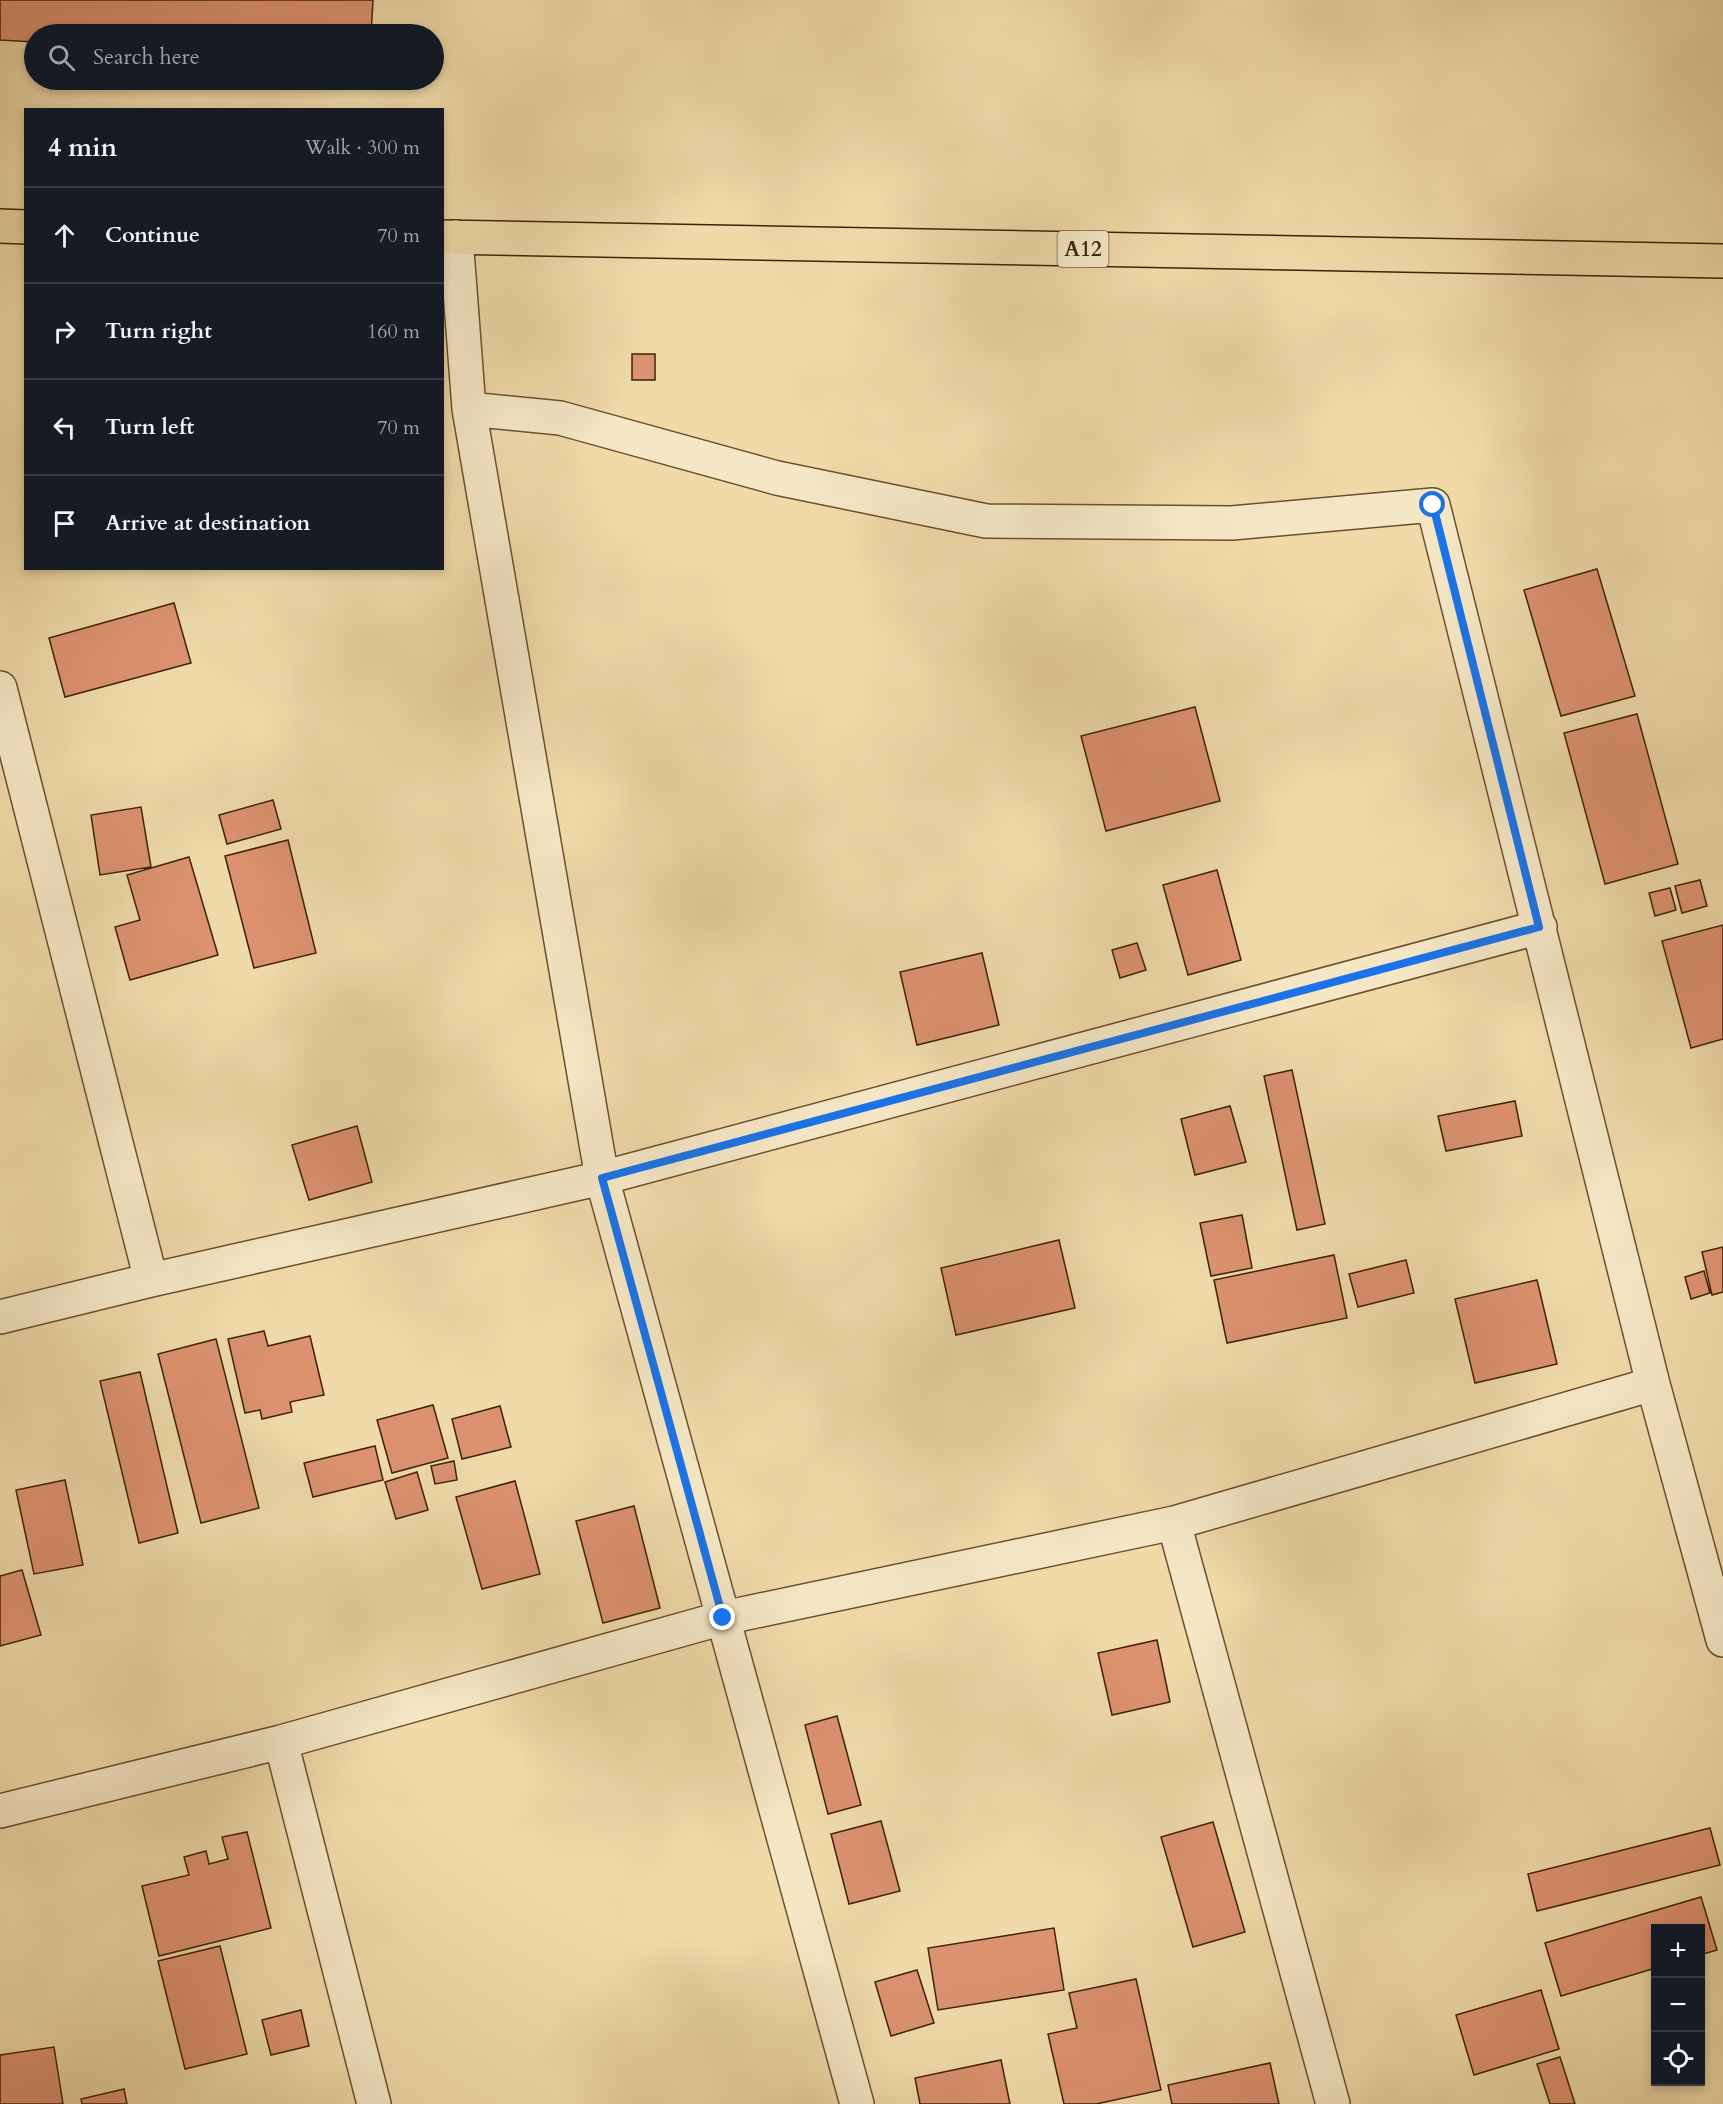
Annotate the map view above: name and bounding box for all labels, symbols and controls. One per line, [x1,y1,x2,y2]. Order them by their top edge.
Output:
search box [24,24,444,90]
icon: search [45,41,78,74]
text: Search here [93,42,200,72]
text: 4 min [48,130,117,165]
text: Walk · 300 m [305,134,420,161]
icon: ahead [48,219,81,252]
text: Continue [105,220,200,250]
text: 70 m [377,222,420,249]
road number: A12 [1058,231,1108,267]
icon: right [48,315,81,348]
text: Turn right [105,316,212,346]
text: 160 m [367,318,420,345]
icon: left [48,411,81,444]
text: Turn left [105,412,194,442]
text: 70 m [377,414,420,441]
route start [1419,491,1445,517]
icon: arrive [48,507,81,540]
text: Arrive at destination [105,508,310,538]
route end [709,1604,735,1630]
map controls [1651,1924,1705,2086]
button: + [1651,1924,1705,1978]
button: − [1651,1978,1705,2032]
button: locate [1651,2032,1705,2086]

